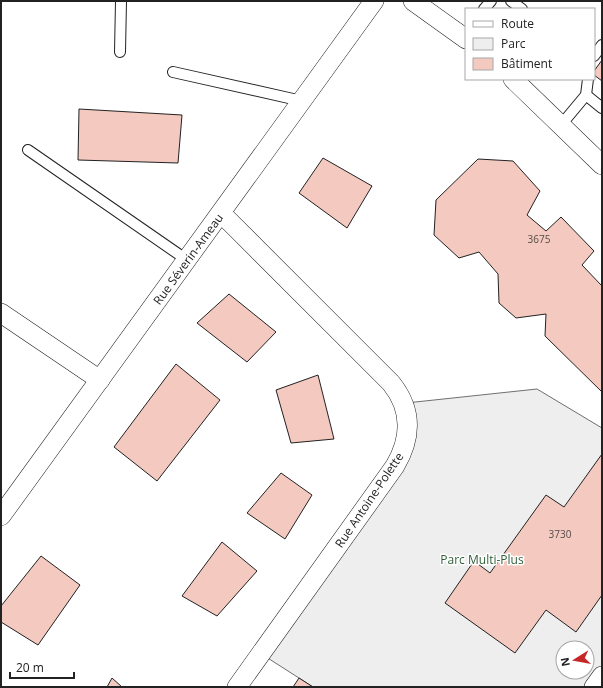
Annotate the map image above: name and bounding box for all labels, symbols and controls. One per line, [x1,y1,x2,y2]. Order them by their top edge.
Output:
legend [465,8,595,80]
text: Route [501,15,534,32]
text: Parc [501,35,526,52]
text: Bâtiment [501,55,552,72]
street label: Rue Séverin-Ameau [149,210,227,308]
house number: 3675 [528,232,551,246]
street label: Rue Antoine-Polette [331,449,407,551]
house number: 3730 [549,527,572,541]
park label: Parc Multi-Plus [440,551,524,568]
north arrow [555,640,595,680]
scale bar [10,654,74,680]
text: N [556,656,573,668]
text: 20 m [16,659,44,676]

